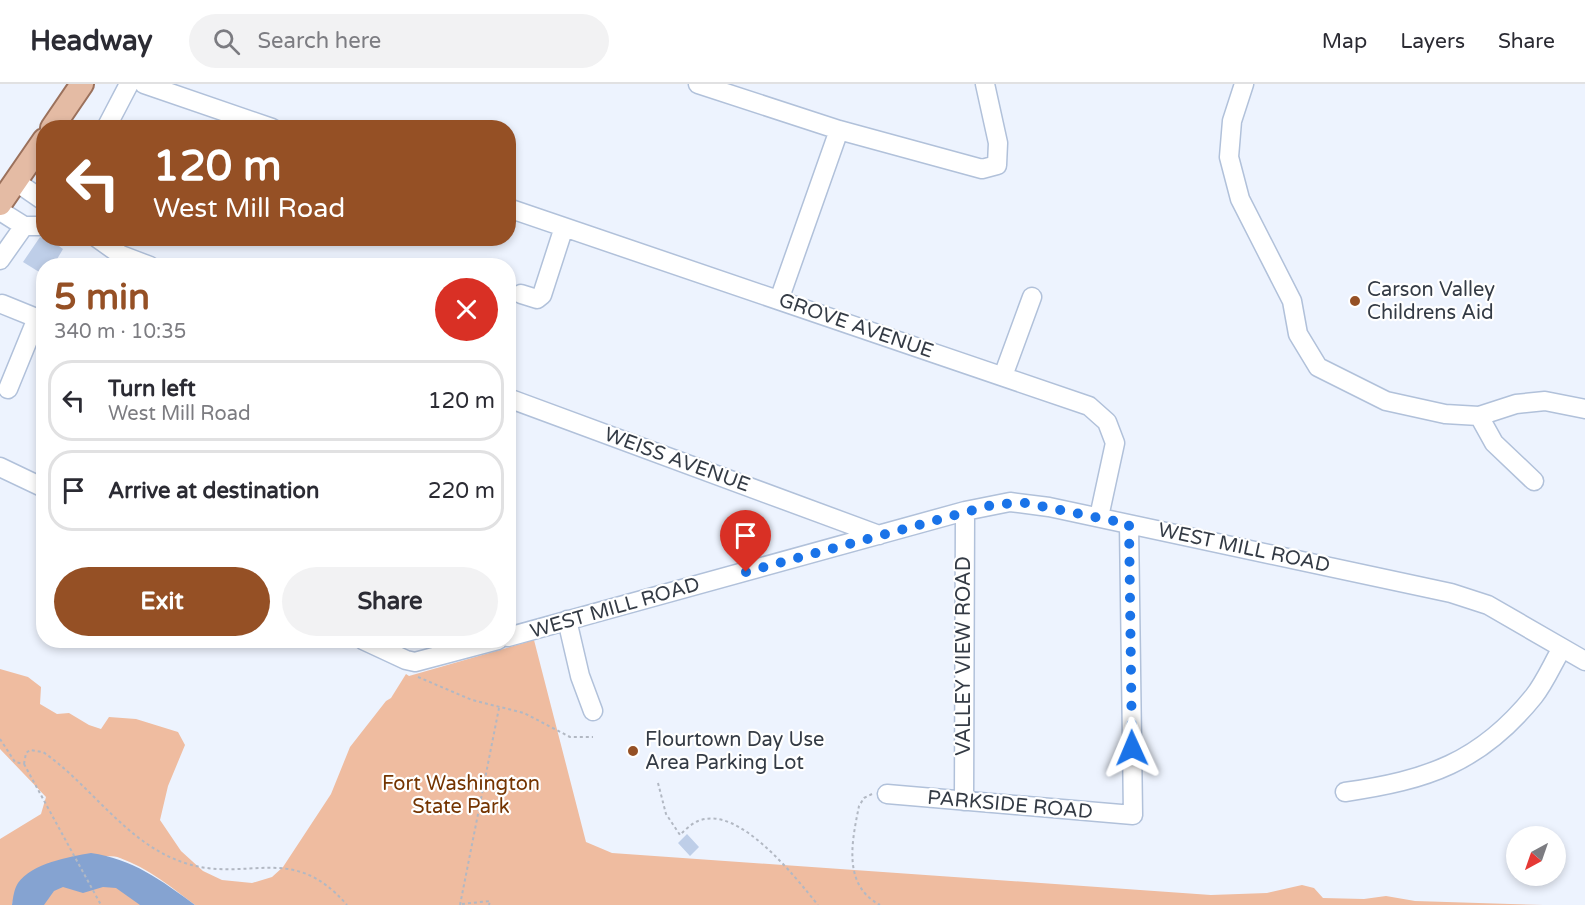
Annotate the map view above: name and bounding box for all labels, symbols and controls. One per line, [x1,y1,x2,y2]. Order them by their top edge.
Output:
search box [189,14,609,68]
text: Headway [30,24,153,58]
icon: search [210,25,243,58]
text: Search here [258,28,381,54]
text: Map [1322,29,1367,54]
text: Layers [1400,29,1465,54]
text: Share [1498,29,1555,54]
text: 120 m [153,141,282,192]
icon: left [54,144,132,222]
text: West Mill Road [153,192,345,225]
text: 5 min [54,276,150,319]
button: close [435,278,498,341]
place label: Carson Valley Childrens Aid [1367,278,1495,325]
street label: GROVE AVENUE [776,288,936,364]
marker: Carson Valley Childrens Aid [1348,294,1362,308]
text: 340 m · 10:35 [54,320,186,344]
text: Turn left [108,376,196,402]
icon: left [57,384,90,417]
text: 120 m [428,388,495,414]
text: West Mill Road [108,402,251,426]
street label: WEISS AVENUE [601,423,753,497]
icon: arrive [57,474,90,507]
text: Arrive at destination [108,478,319,504]
text: 220 m [428,478,495,504]
pin [720,510,771,572]
street label: WEST MILL ROAD [1156,518,1332,578]
icon: arrive [729,519,762,552]
street label: VALLEY VIEW ROAD [952,556,976,756]
button: Exit [54,567,270,636]
button: Share [282,567,498,636]
street label: WEST MILL ROAD [527,572,703,644]
position arrow [1100,716,1164,780]
place label: Flourtown Day Use Area Parking Lot [645,728,824,775]
marker: Flourtown Day Use Area Parking Lot [626,744,640,758]
park label: Fort Washington State Park [382,772,540,819]
street label: PARKSIDE ROAD [926,786,1094,824]
north arrow [1506,826,1566,886]
map controls [1506,826,1566,886]

